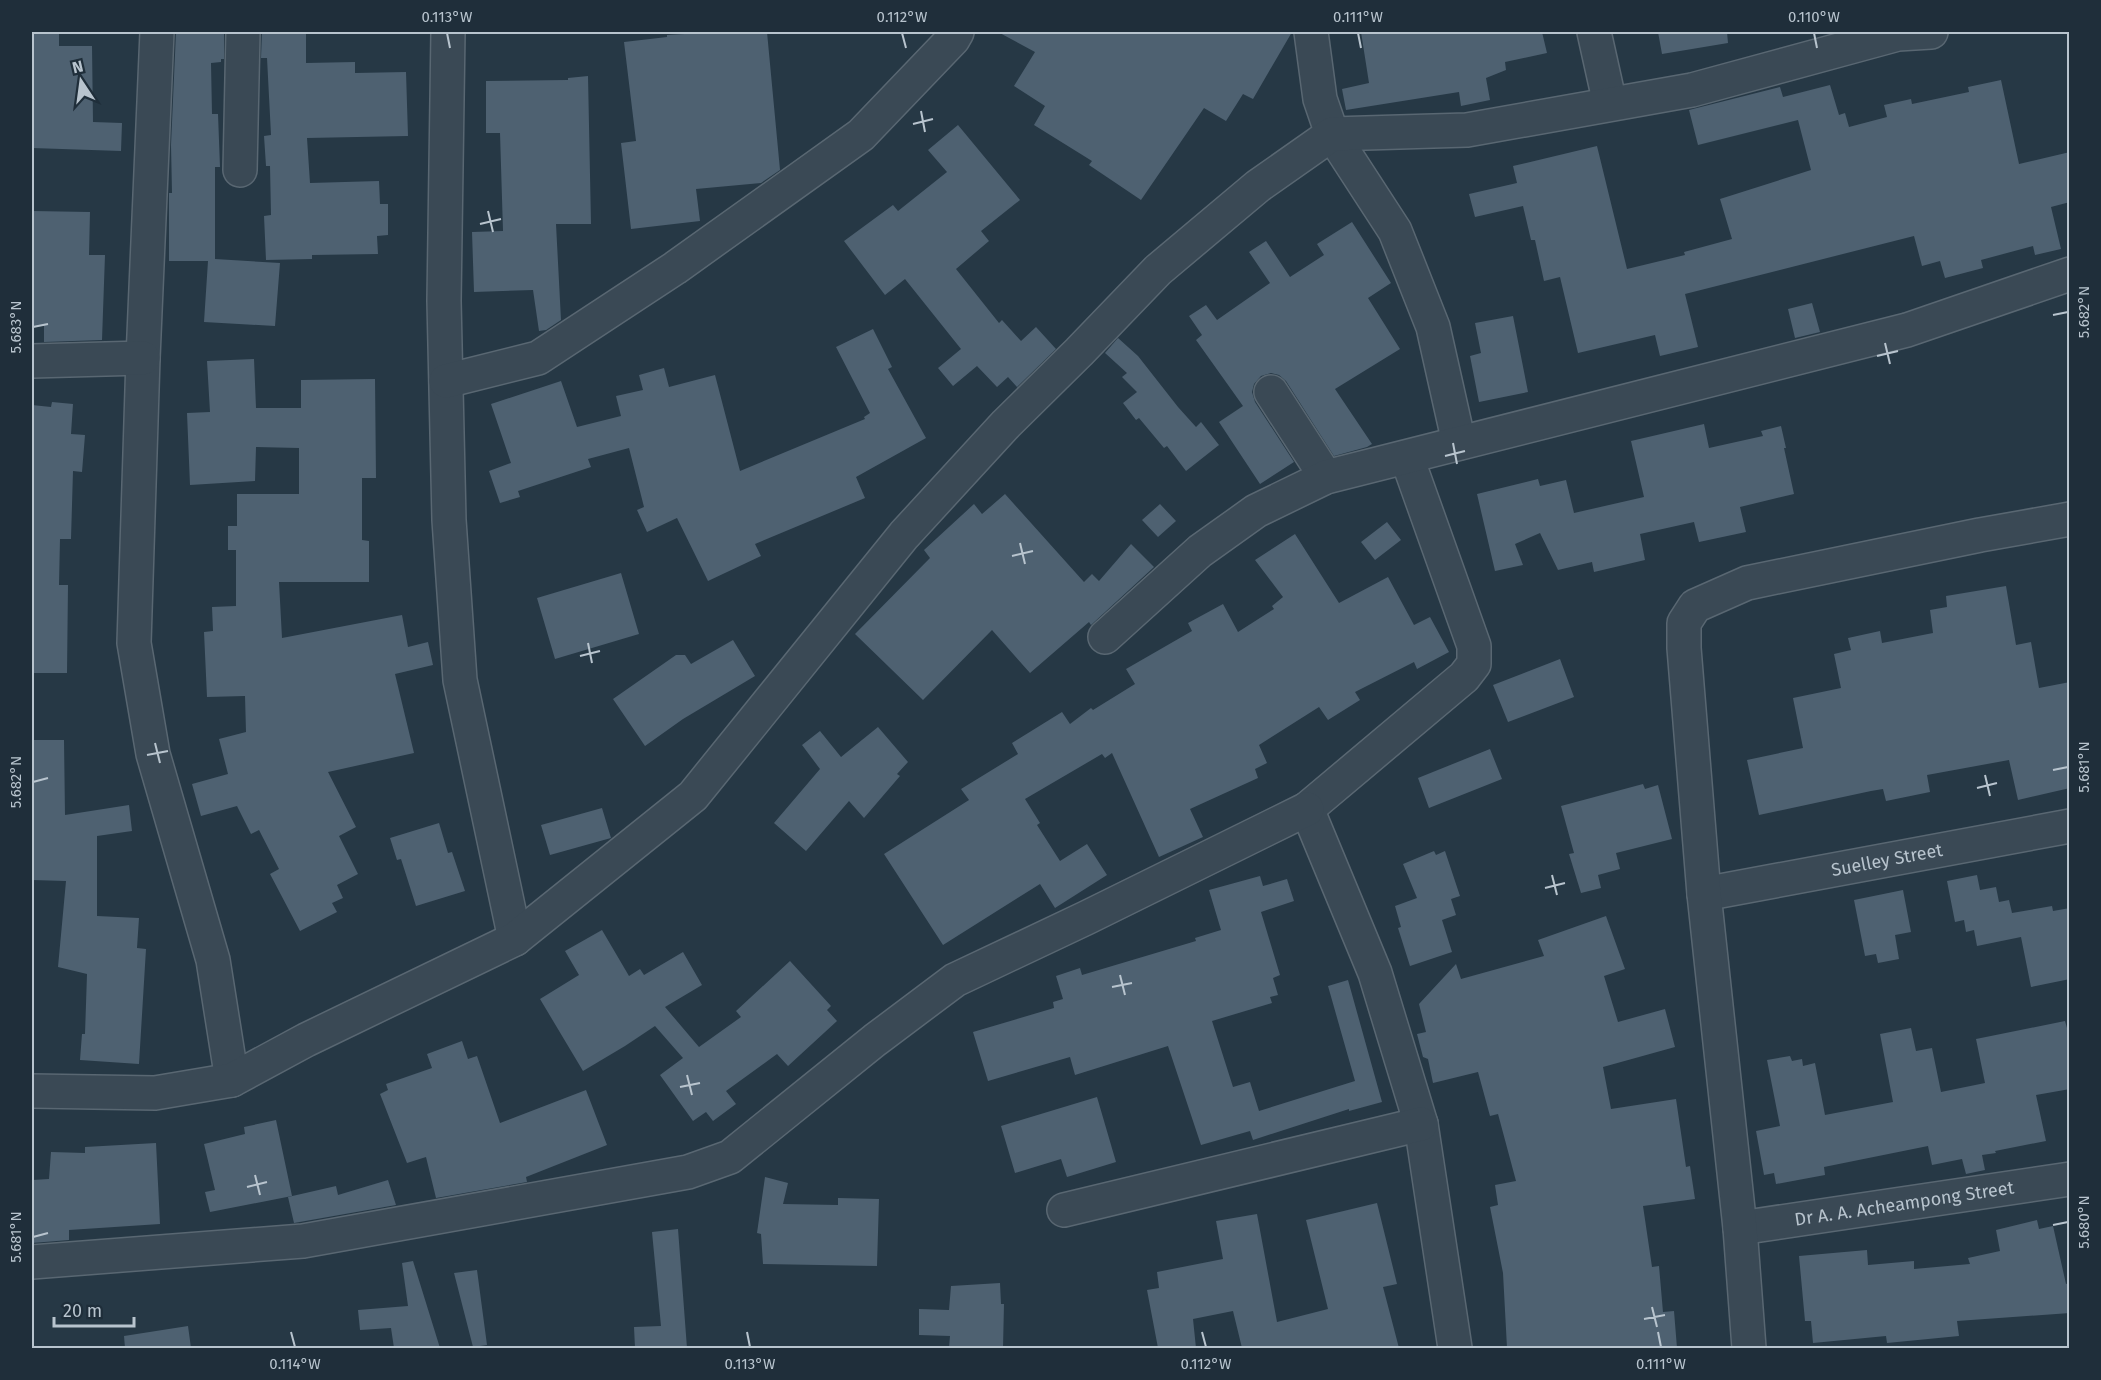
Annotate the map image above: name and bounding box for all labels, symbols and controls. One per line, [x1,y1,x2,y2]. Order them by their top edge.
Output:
text: 0.113°W [422,8,473,26]
text: 0.112°W [877,8,928,26]
text: 0.111°W [1333,8,1383,26]
text: 0.110°W [1788,8,1841,26]
north arrow [51,51,111,111]
text: N [70,56,85,77]
text: 5.682°N [2075,286,2093,338]
text: 5.683°N [7,301,25,353]
text: 5.681°N [2075,741,2093,793]
text: 5.682°N [7,756,25,808]
street label: Suelley Street [1829,839,1945,881]
street label: Dr A. A. Acheampong Street [1793,1176,2016,1231]
text: 5.680°N [2075,1195,2093,1249]
text: 5.681°N [7,1211,25,1263]
scale bar [54,1290,134,1328]
text: 20 m [63,1300,102,1322]
text: 0.114°W [269,1355,321,1373]
text: 0.113°W [725,1355,776,1373]
text: 0.112°W [1181,1355,1232,1373]
text: 0.111°W [1636,1355,1686,1373]

